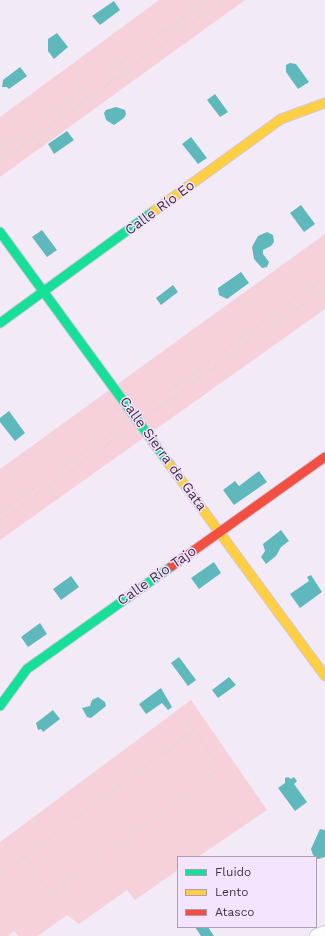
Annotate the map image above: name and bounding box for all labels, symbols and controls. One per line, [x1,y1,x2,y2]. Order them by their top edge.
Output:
street label: Calle Río Eo [122,177,198,239]
street label: Calle Sierra de Gata [116,394,210,514]
street label: Calle Río Tajo [114,543,200,609]
legend [177,856,317,928]
text: Fluido [215,865,251,879]
text: Lento [215,885,249,899]
text: Atasco [215,905,255,919]

